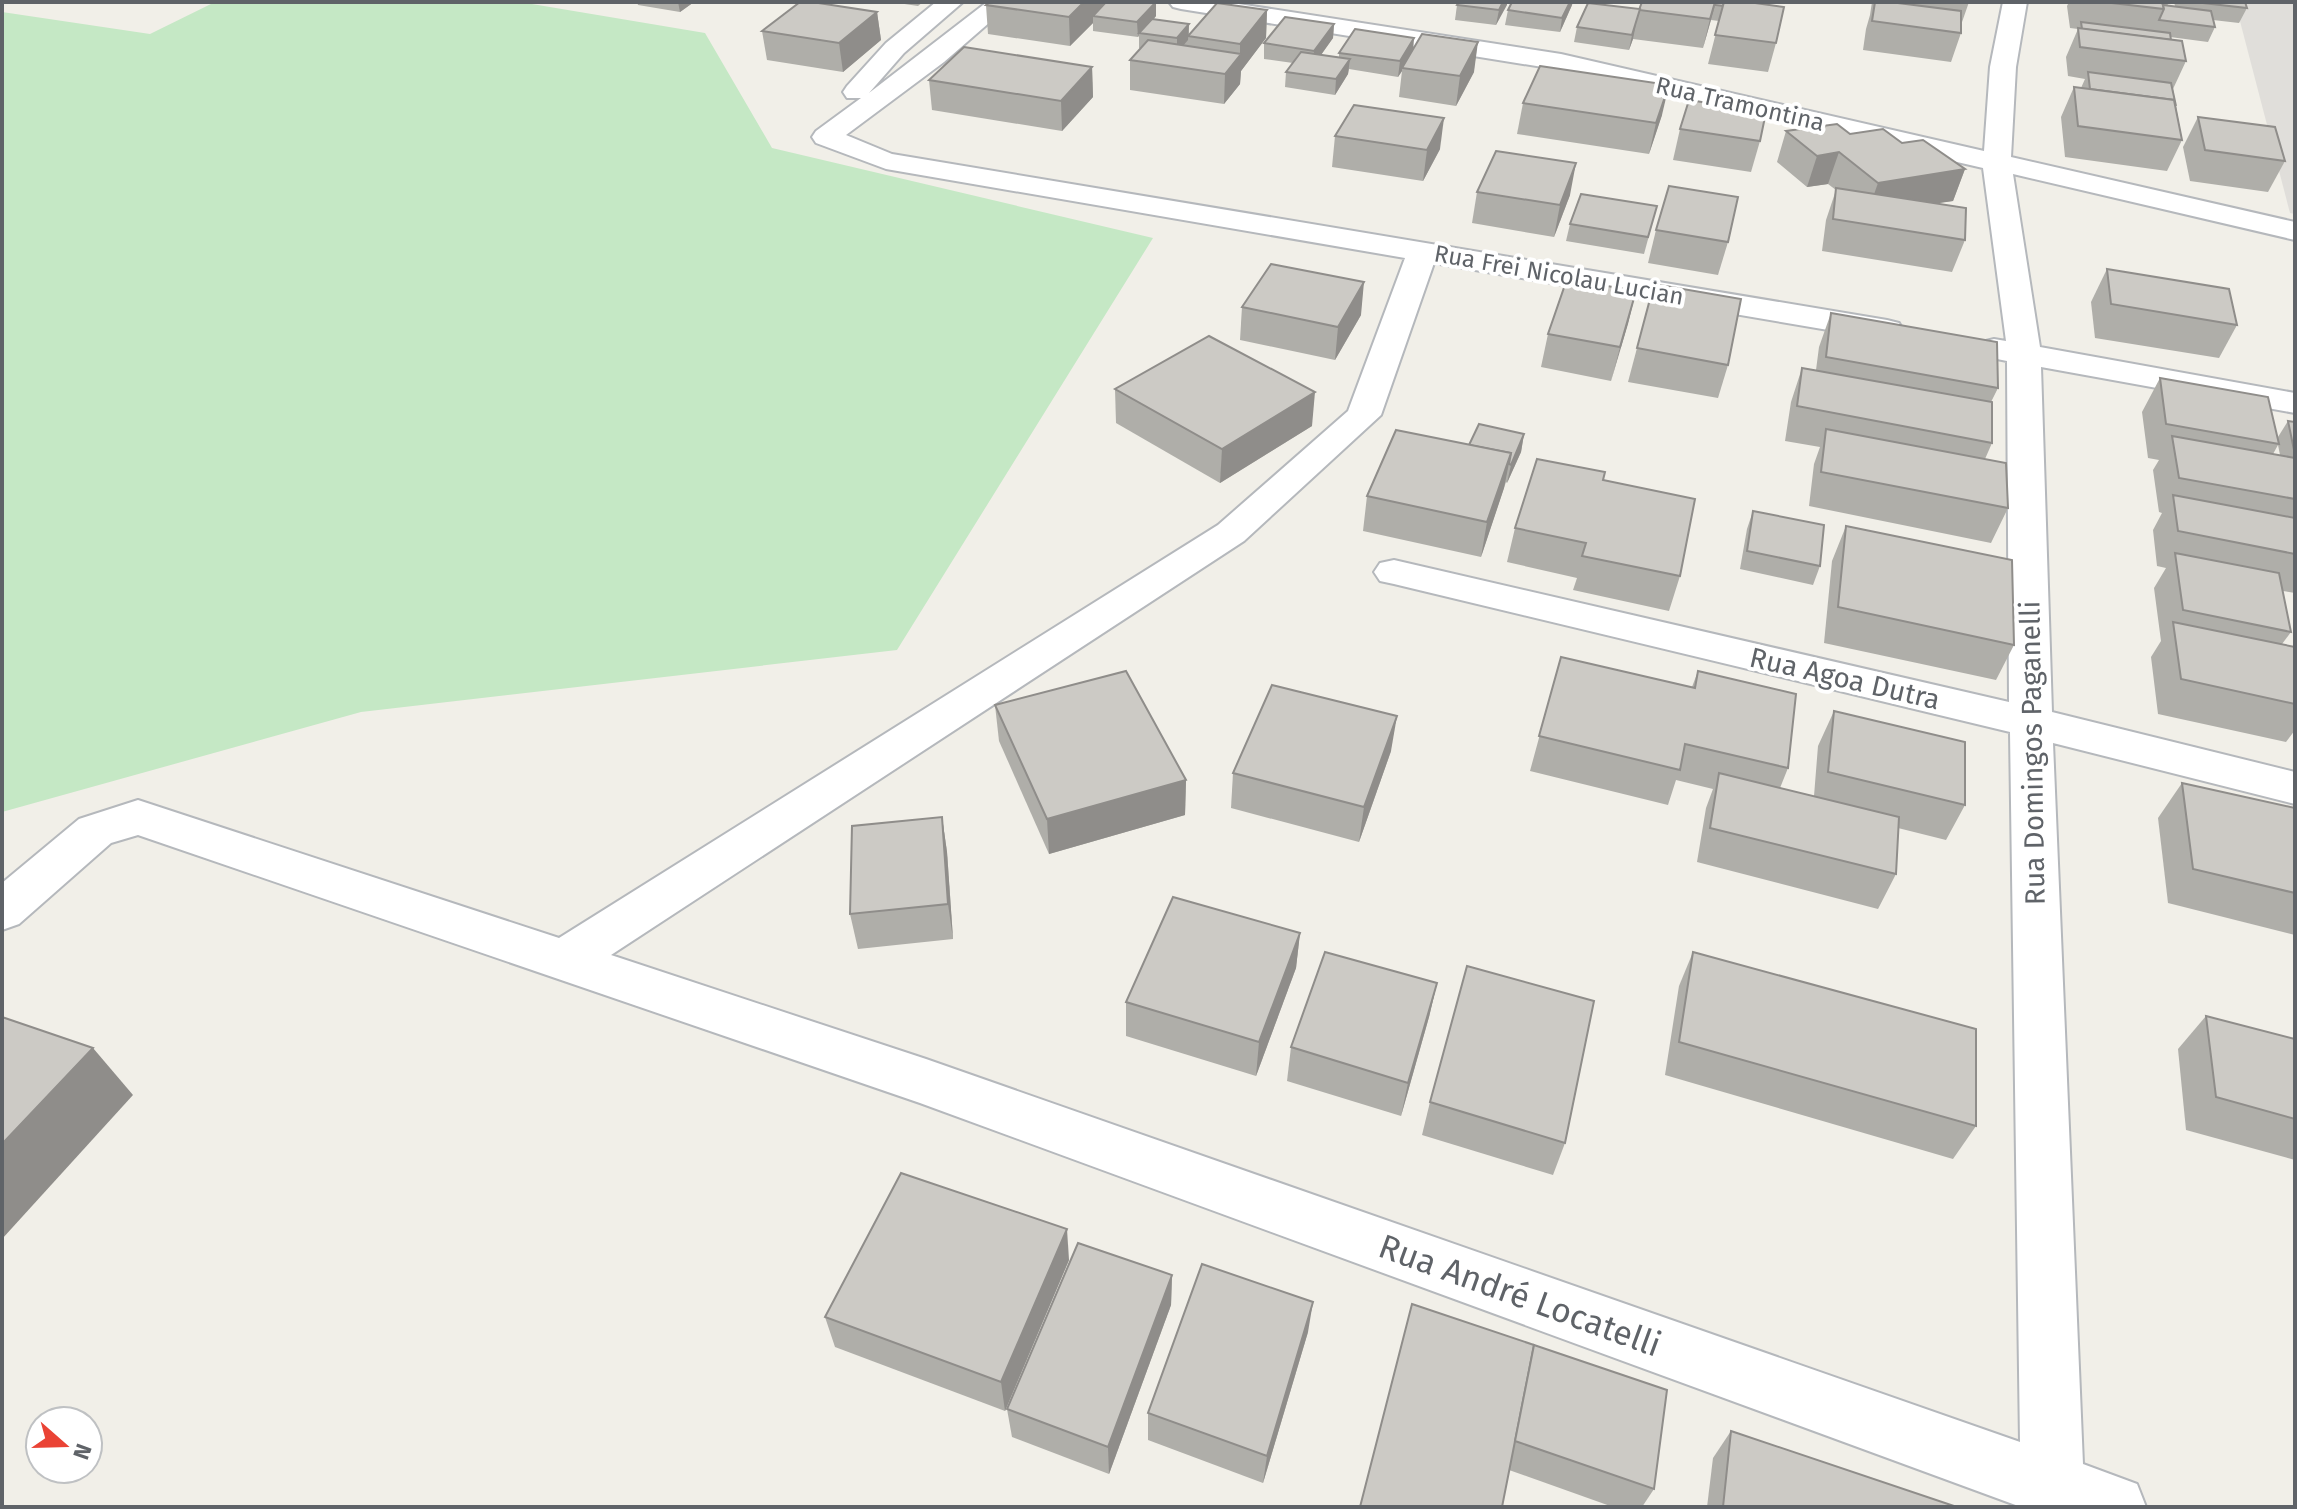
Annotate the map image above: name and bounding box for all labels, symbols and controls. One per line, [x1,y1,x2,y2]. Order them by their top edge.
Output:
street label: Rua Tramontina [1653,71,1827,137]
street label: Rua Frei Nicolau Lucian [1432,239,1686,311]
street label: Rua Domingos Paganelli [2013,600,2052,905]
street label: Rua Agoa Dutra [1747,641,1943,716]
street label: Rua André Locatelli [1373,1225,1667,1366]
north arrow [24,1405,104,1485]
text: N [67,1440,98,1463]

